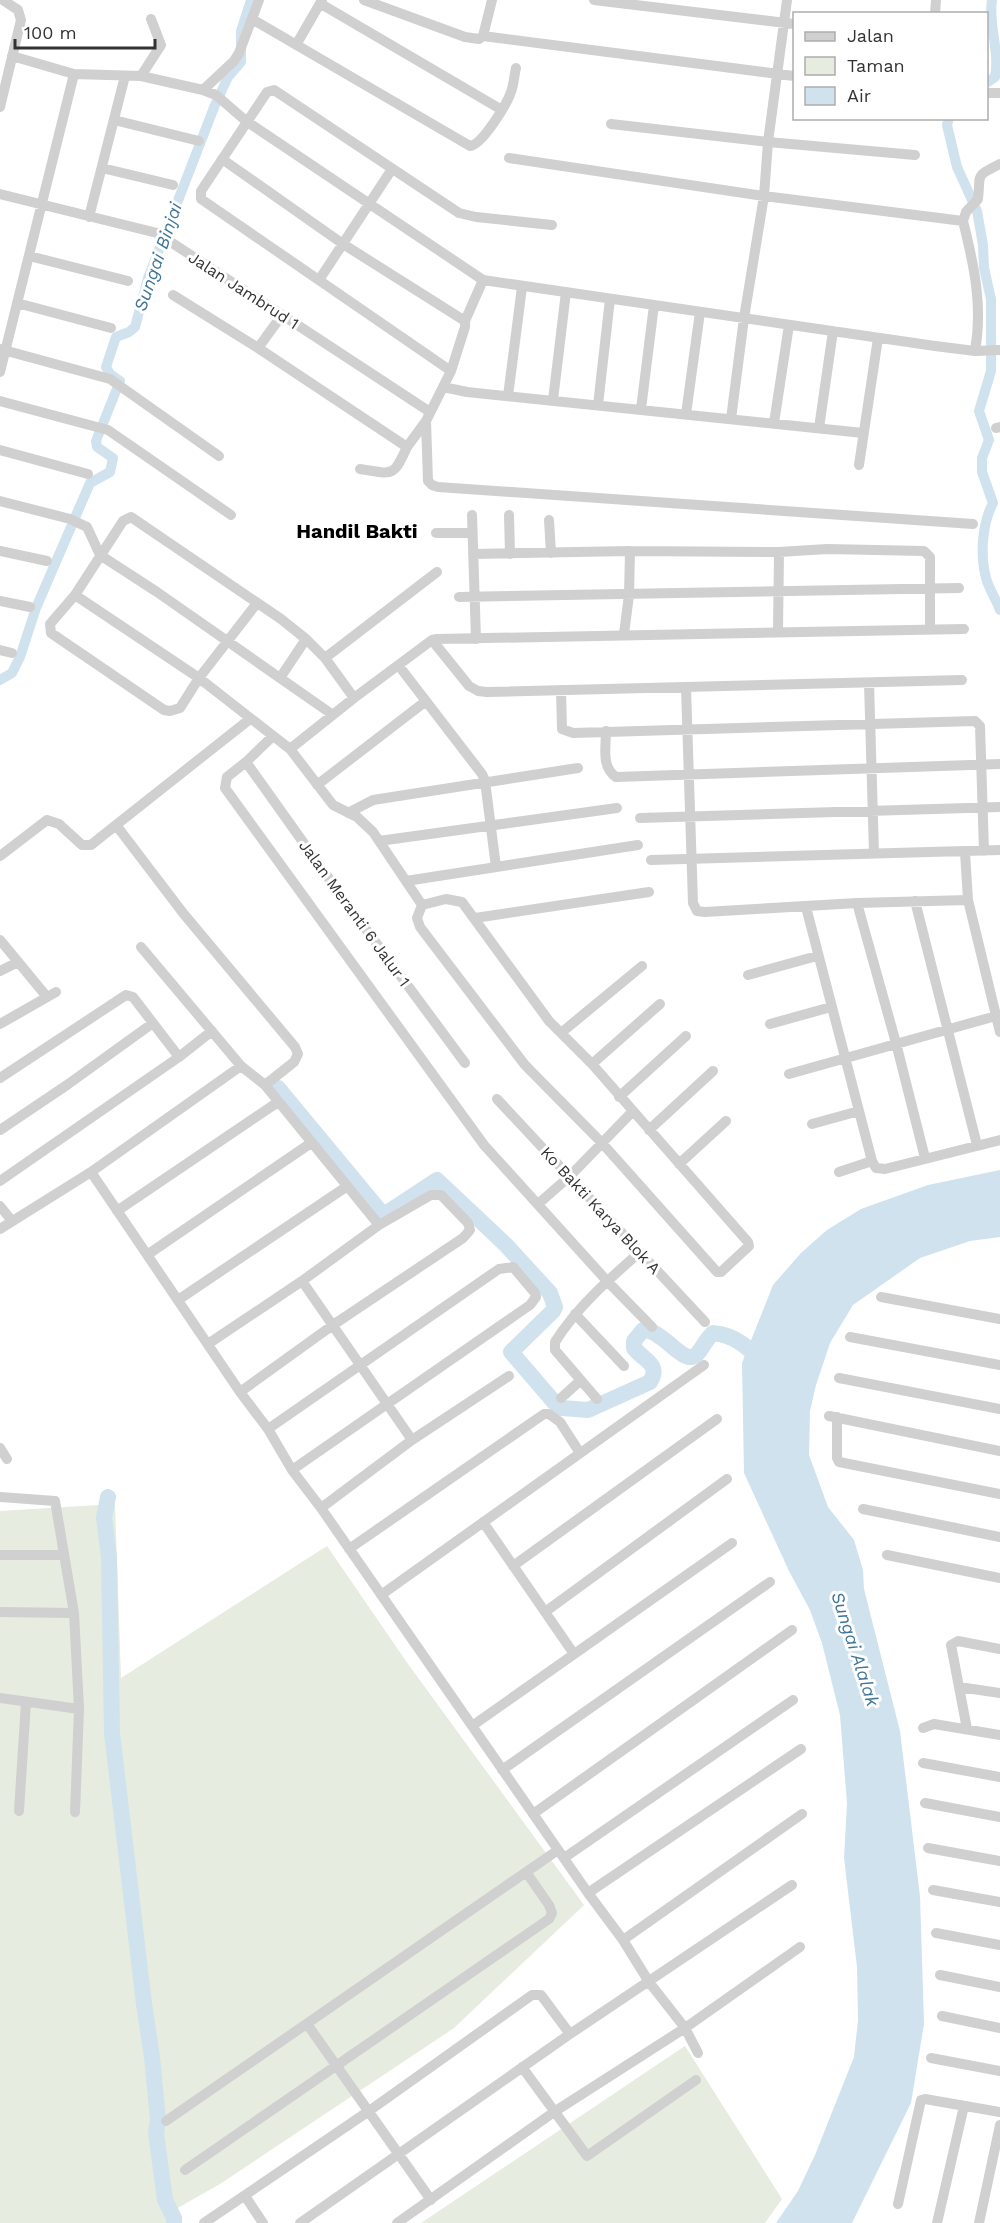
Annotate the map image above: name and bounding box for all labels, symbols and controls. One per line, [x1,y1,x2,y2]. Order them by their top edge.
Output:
scale bar [15,12,154,50]
legend [793,12,988,120]
text: 100 m [24,22,77,43]
text: Jalan [847,25,894,46]
text: Taman [847,55,905,76]
text: Air [847,85,871,106]
water label: Sungai Binjai [129,199,186,314]
street label: Jalan Jambrud 1 [185,248,302,333]
district label: Handil Bakti [296,519,418,543]
street label: Jalan Meranti 6 Jalur 1 [295,836,414,990]
street label: Ko Bakti Karya Blok A [537,1143,665,1278]
water label: Sungai Alalak [827,1589,884,1710]

